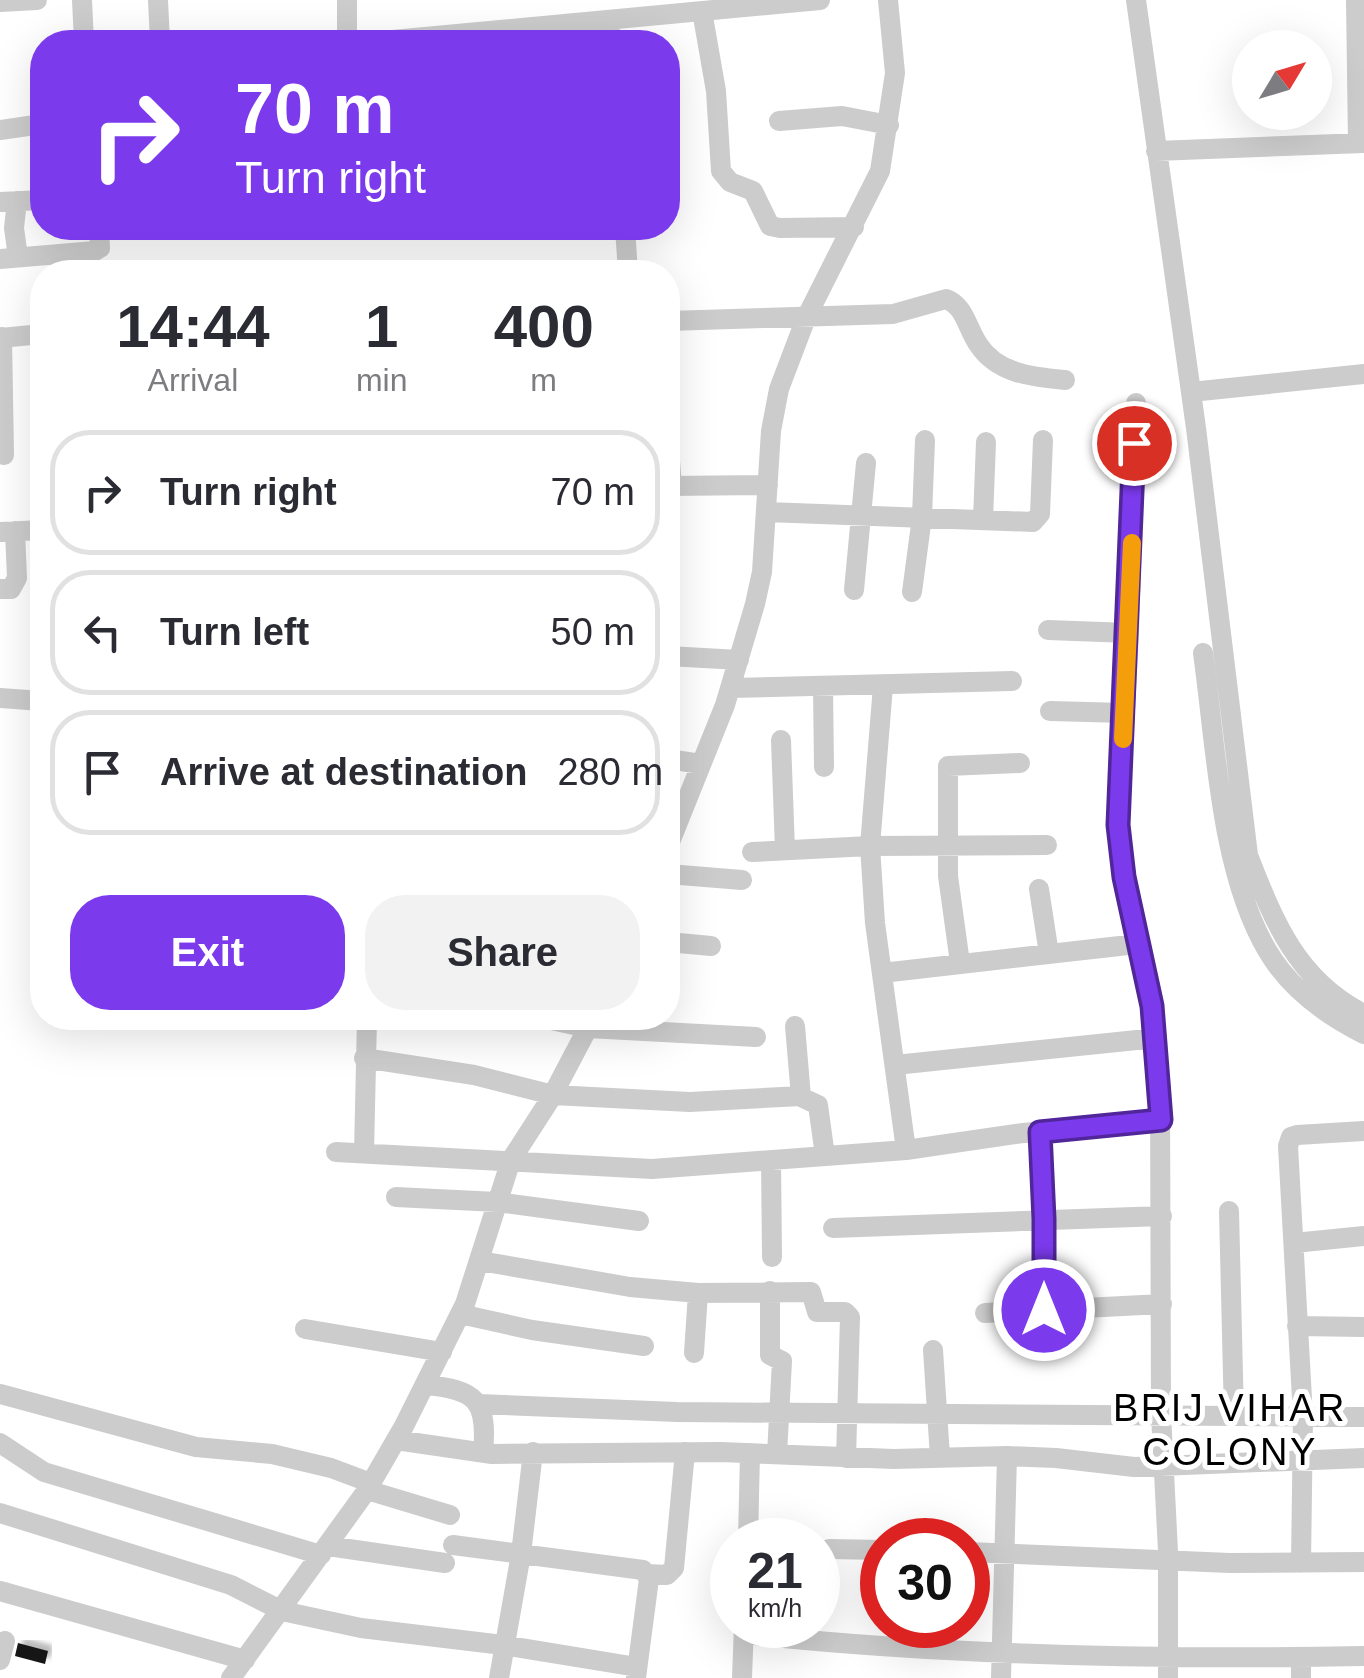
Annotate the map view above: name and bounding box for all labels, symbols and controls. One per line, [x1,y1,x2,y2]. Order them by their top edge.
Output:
north arrow [1232,30,1332,130]
map controls [1232,30,1332,130]
icon: right [70,70,200,200]
text: 70 m [235,70,395,148]
text: Turn right [235,152,426,203]
text: 14:44 [116,293,270,360]
text: 1 [365,293,398,360]
text: 400 [494,293,594,360]
text: Arrival [148,362,238,398]
text: min [356,362,407,398]
text: m [530,362,557,398]
pin [1092,401,1177,486]
icon: arrive [1107,416,1162,471]
icon: right [75,465,130,520]
text: Turn right [160,471,337,513]
text: 70 m [551,471,635,513]
icon: left [75,605,130,660]
text: Turn left [160,611,309,653]
text: 50 m [551,611,635,653]
icon: arrive [75,745,130,800]
text: Arrive at destination [160,751,527,793]
text: 280 m [557,751,663,793]
button: Exit [70,895,345,1010]
button: Share [365,895,640,1010]
position arrow [992,1258,1096,1362]
district label: BRIJ VIHAR COLONY [1113,1387,1347,1473]
speed limit sign: 30 [860,1518,990,1648]
text: 21 [747,1543,803,1599]
text: km/h [748,1594,802,1622]

